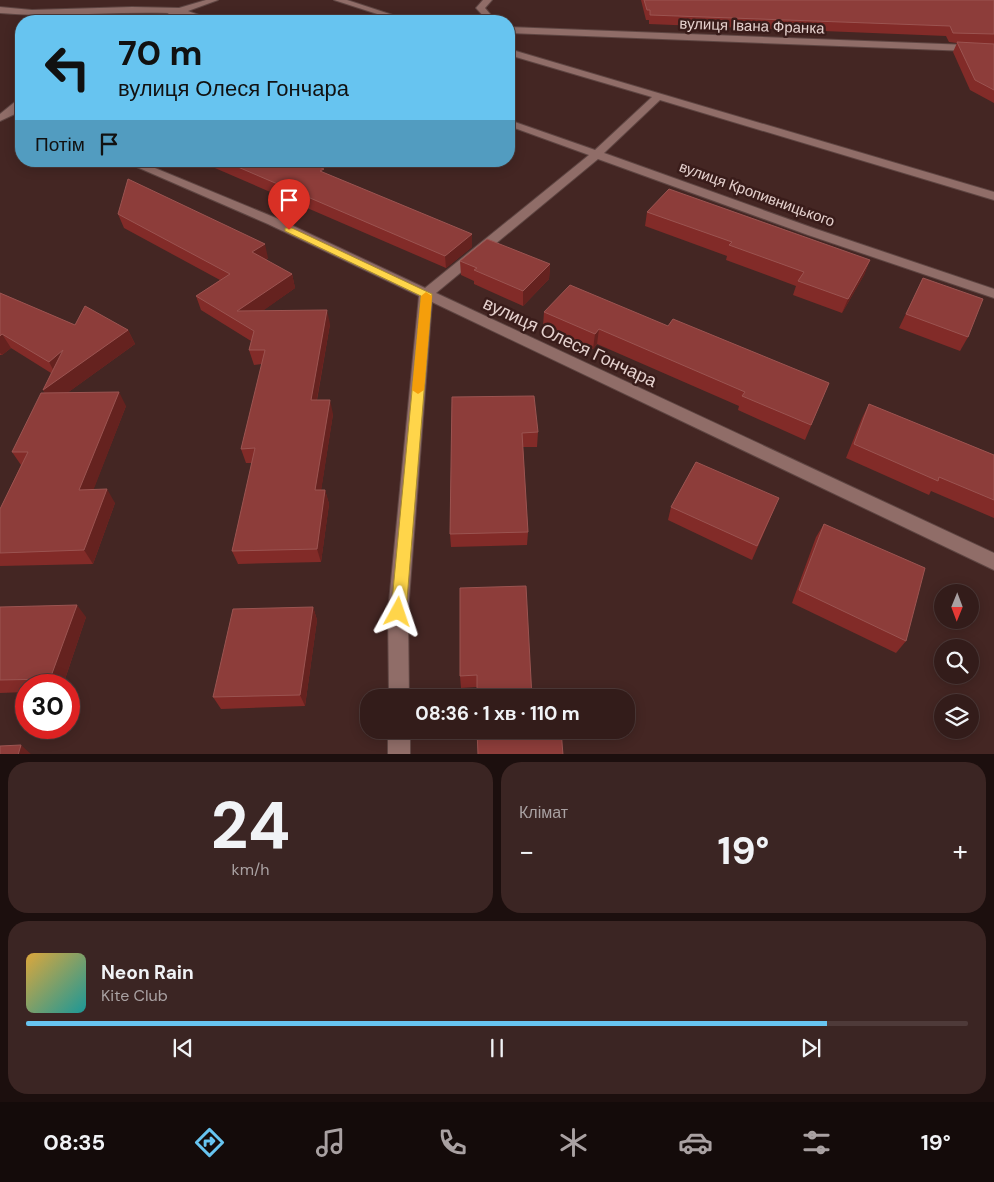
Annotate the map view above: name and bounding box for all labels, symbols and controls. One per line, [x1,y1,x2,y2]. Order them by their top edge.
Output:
street label: вулиця Івана Франка [679,13,826,39]
text: 70 m [118,30,202,76]
icon: left [35,35,100,100]
text: вулиця Олеся Гончара [118,74,349,103]
icon: arrive [95,130,123,158]
text: Потім [35,132,85,157]
street label: вулиця Кропивницького [676,157,838,231]
pin [268,179,310,230]
icon: arrive [275,186,303,214]
street label: вулиця Олеся Гончара [479,291,662,393]
north arrow [934,584,979,629]
map controls [934,584,979,739]
position arrow [371,585,423,637]
button: search [934,639,979,684]
speed limit sign: 30 [15,674,80,739]
button: layers [934,694,979,739]
text: 08:36 · 1 хв · 110 m [415,701,580,726]
text: 24 [211,784,290,868]
text: Клімат [519,802,568,823]
text: 19° [718,826,769,876]
text: − [519,833,534,870]
text: + [953,833,968,870]
text: km/h [232,859,269,880]
text: Neon Rain [101,960,194,985]
text: Kite Club [101,985,168,1006]
icon: previous [169,1034,197,1062]
icon: pause [483,1034,511,1062]
icon: next [797,1034,825,1062]
icon: directions [192,1125,227,1160]
icon: music [313,1125,348,1160]
icon: phone [435,1125,470,1160]
icon: climate [556,1125,591,1160]
icon: car [678,1125,713,1160]
icon: filters [799,1125,834,1160]
text: 08:35 [43,1128,105,1157]
text: 19° [921,1128,951,1157]

